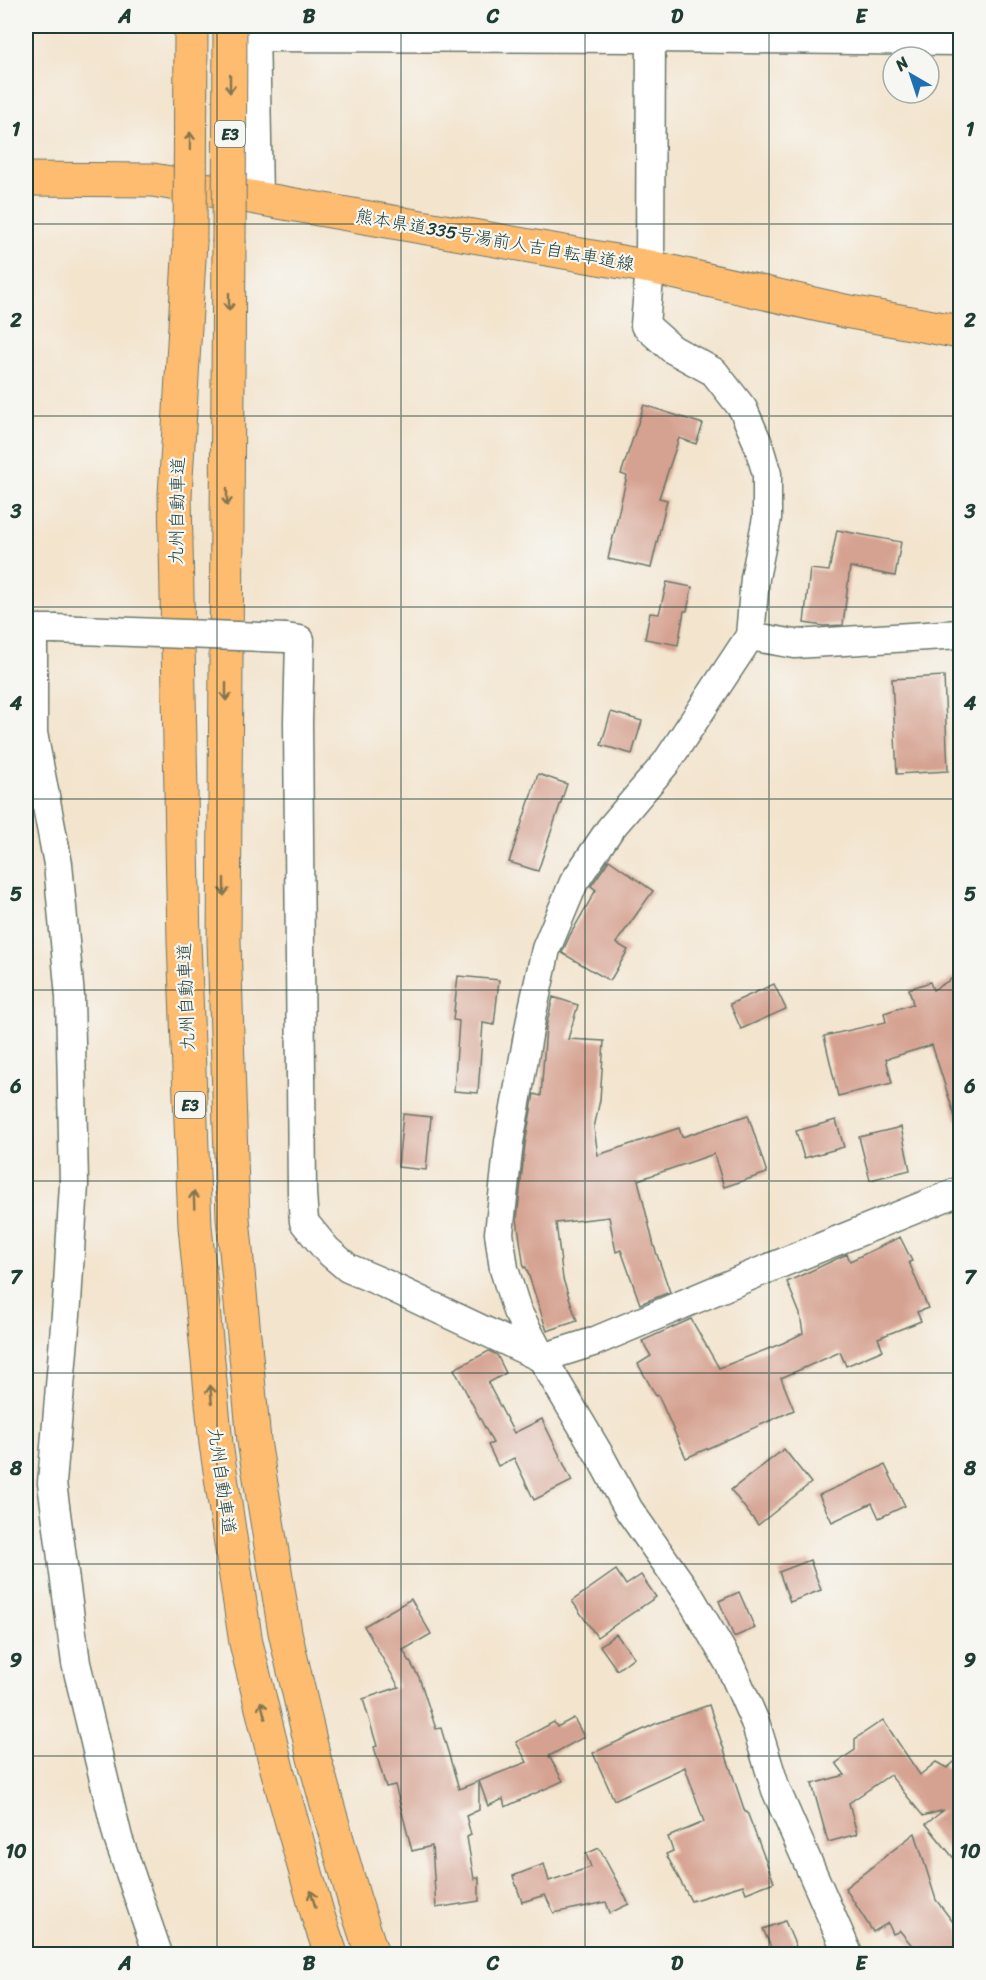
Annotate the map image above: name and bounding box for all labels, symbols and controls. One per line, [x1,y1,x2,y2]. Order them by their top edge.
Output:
text: A [117,0,132,34]
text: B [303,0,316,34]
text: C [486,0,500,34]
text: D [671,0,684,34]
text: E [855,0,868,34]
north arrow [881,45,941,105]
text: N [888,48,916,79]
one-way arrow [224,73,236,93]
text: 1 [12,112,21,147]
text: 1 [966,112,975,147]
road number: E3 [215,121,245,147]
one-way arrow [184,132,196,152]
street label: 熊本県道335号湯前人吉自転車道線 [353,200,637,280]
one-way arrow [223,291,235,311]
text: 2 [9,303,22,338]
text: 2 [963,303,976,338]
street label: 九州自動車道 [160,457,194,565]
one-way arrow [221,486,233,506]
text: 3 [10,494,22,529]
text: 3 [964,494,976,529]
one-way arrow [220,681,232,701]
text: 4 [9,686,23,721]
text: 4 [963,686,977,721]
one-way arrow [218,876,230,896]
text: 5 [10,877,22,912]
text: 5 [964,877,976,912]
street label: 九州自動車道 [168,942,204,1052]
text: 6 [9,1069,22,1104]
text: 6 [963,1069,976,1104]
road number: E3 [175,1092,205,1118]
one-way arrow [188,1190,199,1210]
text: 7 [10,1260,23,1295]
text: 7 [964,1260,977,1295]
one-way arrow [205,1385,216,1404]
street label: 九州自動車道 [199,1425,245,1537]
text: 8 [9,1451,23,1486]
text: 8 [963,1451,977,1486]
text: 9 [10,1643,22,1678]
text: 9 [964,1643,976,1678]
one-way arrow [256,1701,268,1720]
text: 10 [5,1834,27,1869]
text: 10 [959,1834,981,1869]
one-way arrow [307,1890,318,1909]
text: A [117,1946,132,1980]
text: B [303,1946,316,1980]
text: C [486,1946,500,1980]
text: D [671,1946,684,1980]
text: E [855,1946,868,1980]

